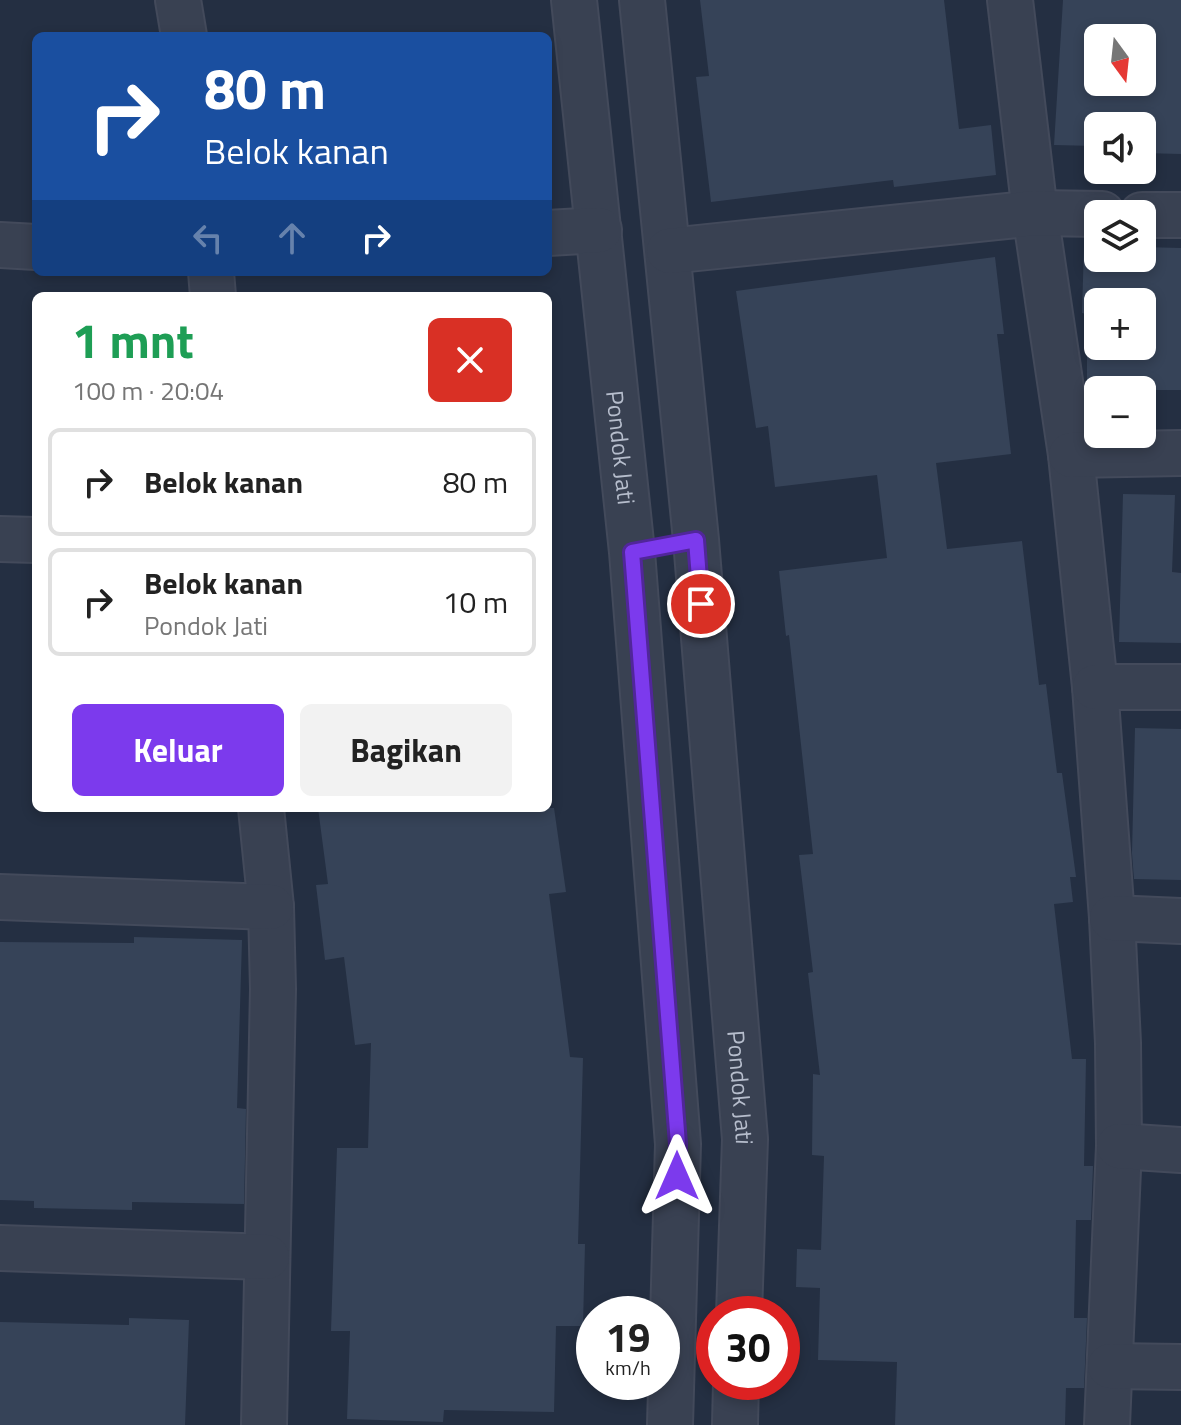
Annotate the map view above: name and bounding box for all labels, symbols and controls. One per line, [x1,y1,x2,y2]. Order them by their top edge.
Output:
north arrow [1084,24,1156,96]
map controls [1084,24,1156,448]
text: 80 m [204,46,326,131]
icon: right [72,64,176,168]
button: sound [1084,112,1156,184]
text: Belok kanan [204,123,389,178]
button: layers [1084,200,1156,272]
icon: left [186,216,230,260]
icon: ahead [270,216,314,260]
icon: right [354,216,398,260]
button: + [1084,288,1156,360]
text: 1 mnt [72,304,194,377]
button: close [428,318,512,402]
text: 100 m · 20:04 [72,371,224,410]
button: − [1084,376,1156,448]
street label: Pondok Jati [597,389,645,506]
text: Belok kanan [144,459,303,505]
text: 80 m [443,459,508,505]
icon: right [76,460,120,504]
text: Belok kanan [144,560,303,606]
pin [667,570,735,638]
text: 10 m [443,579,508,625]
icon: right [76,580,120,624]
icon: arrive [679,582,723,626]
text: Pondok Jati [144,606,268,645]
button: Keluar [72,704,284,796]
button: Bagikan [300,704,512,796]
street label: Pondok Jati [718,1029,763,1145]
position arrow [635,1134,719,1218]
speed limit sign: 30 [696,1296,800,1400]
text: 19 [606,1307,650,1368]
text: km/h [605,1352,651,1383]

